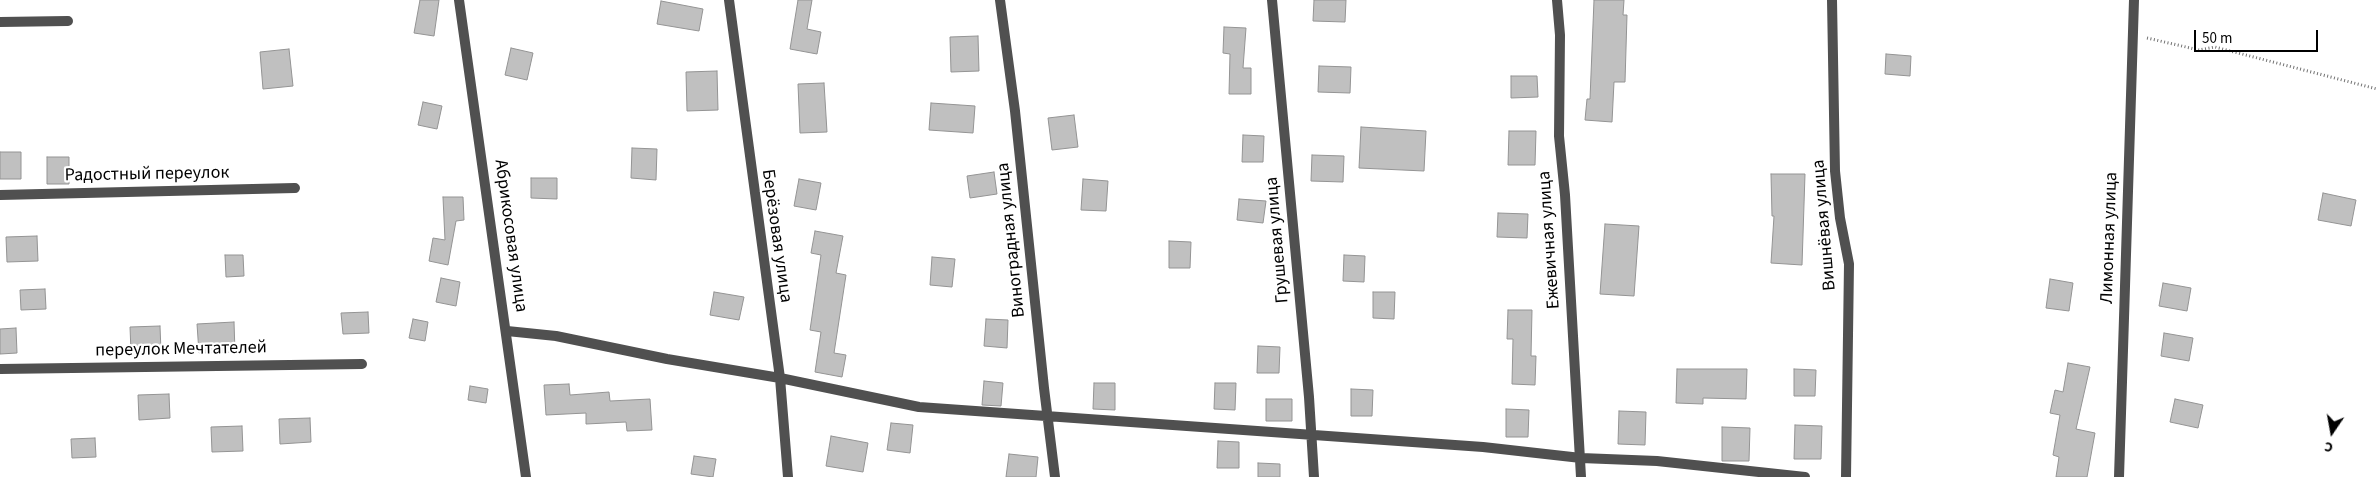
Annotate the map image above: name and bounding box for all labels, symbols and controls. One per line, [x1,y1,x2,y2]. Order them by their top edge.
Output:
scale bar [2197,20,2321,52]
text: 50 m [2202,28,2232,49]
street label: Абрикосовая улица [489,158,531,314]
street label: Вишнёвая улица [1809,159,1841,291]
street label: Виноградная улица [993,161,1031,319]
street label: Радостный переулок [65,163,229,187]
street label: Берёзовая улица [756,168,796,304]
street label: Ежевичная улица [1534,170,1566,310]
street label: Лимонная улица [2097,172,2123,304]
street label: Грушевая улица [1262,176,1294,304]
street label: переулок Мечтателей [95,338,267,362]
north arrow [2307,407,2357,457]
text: С [2323,436,2335,457]

